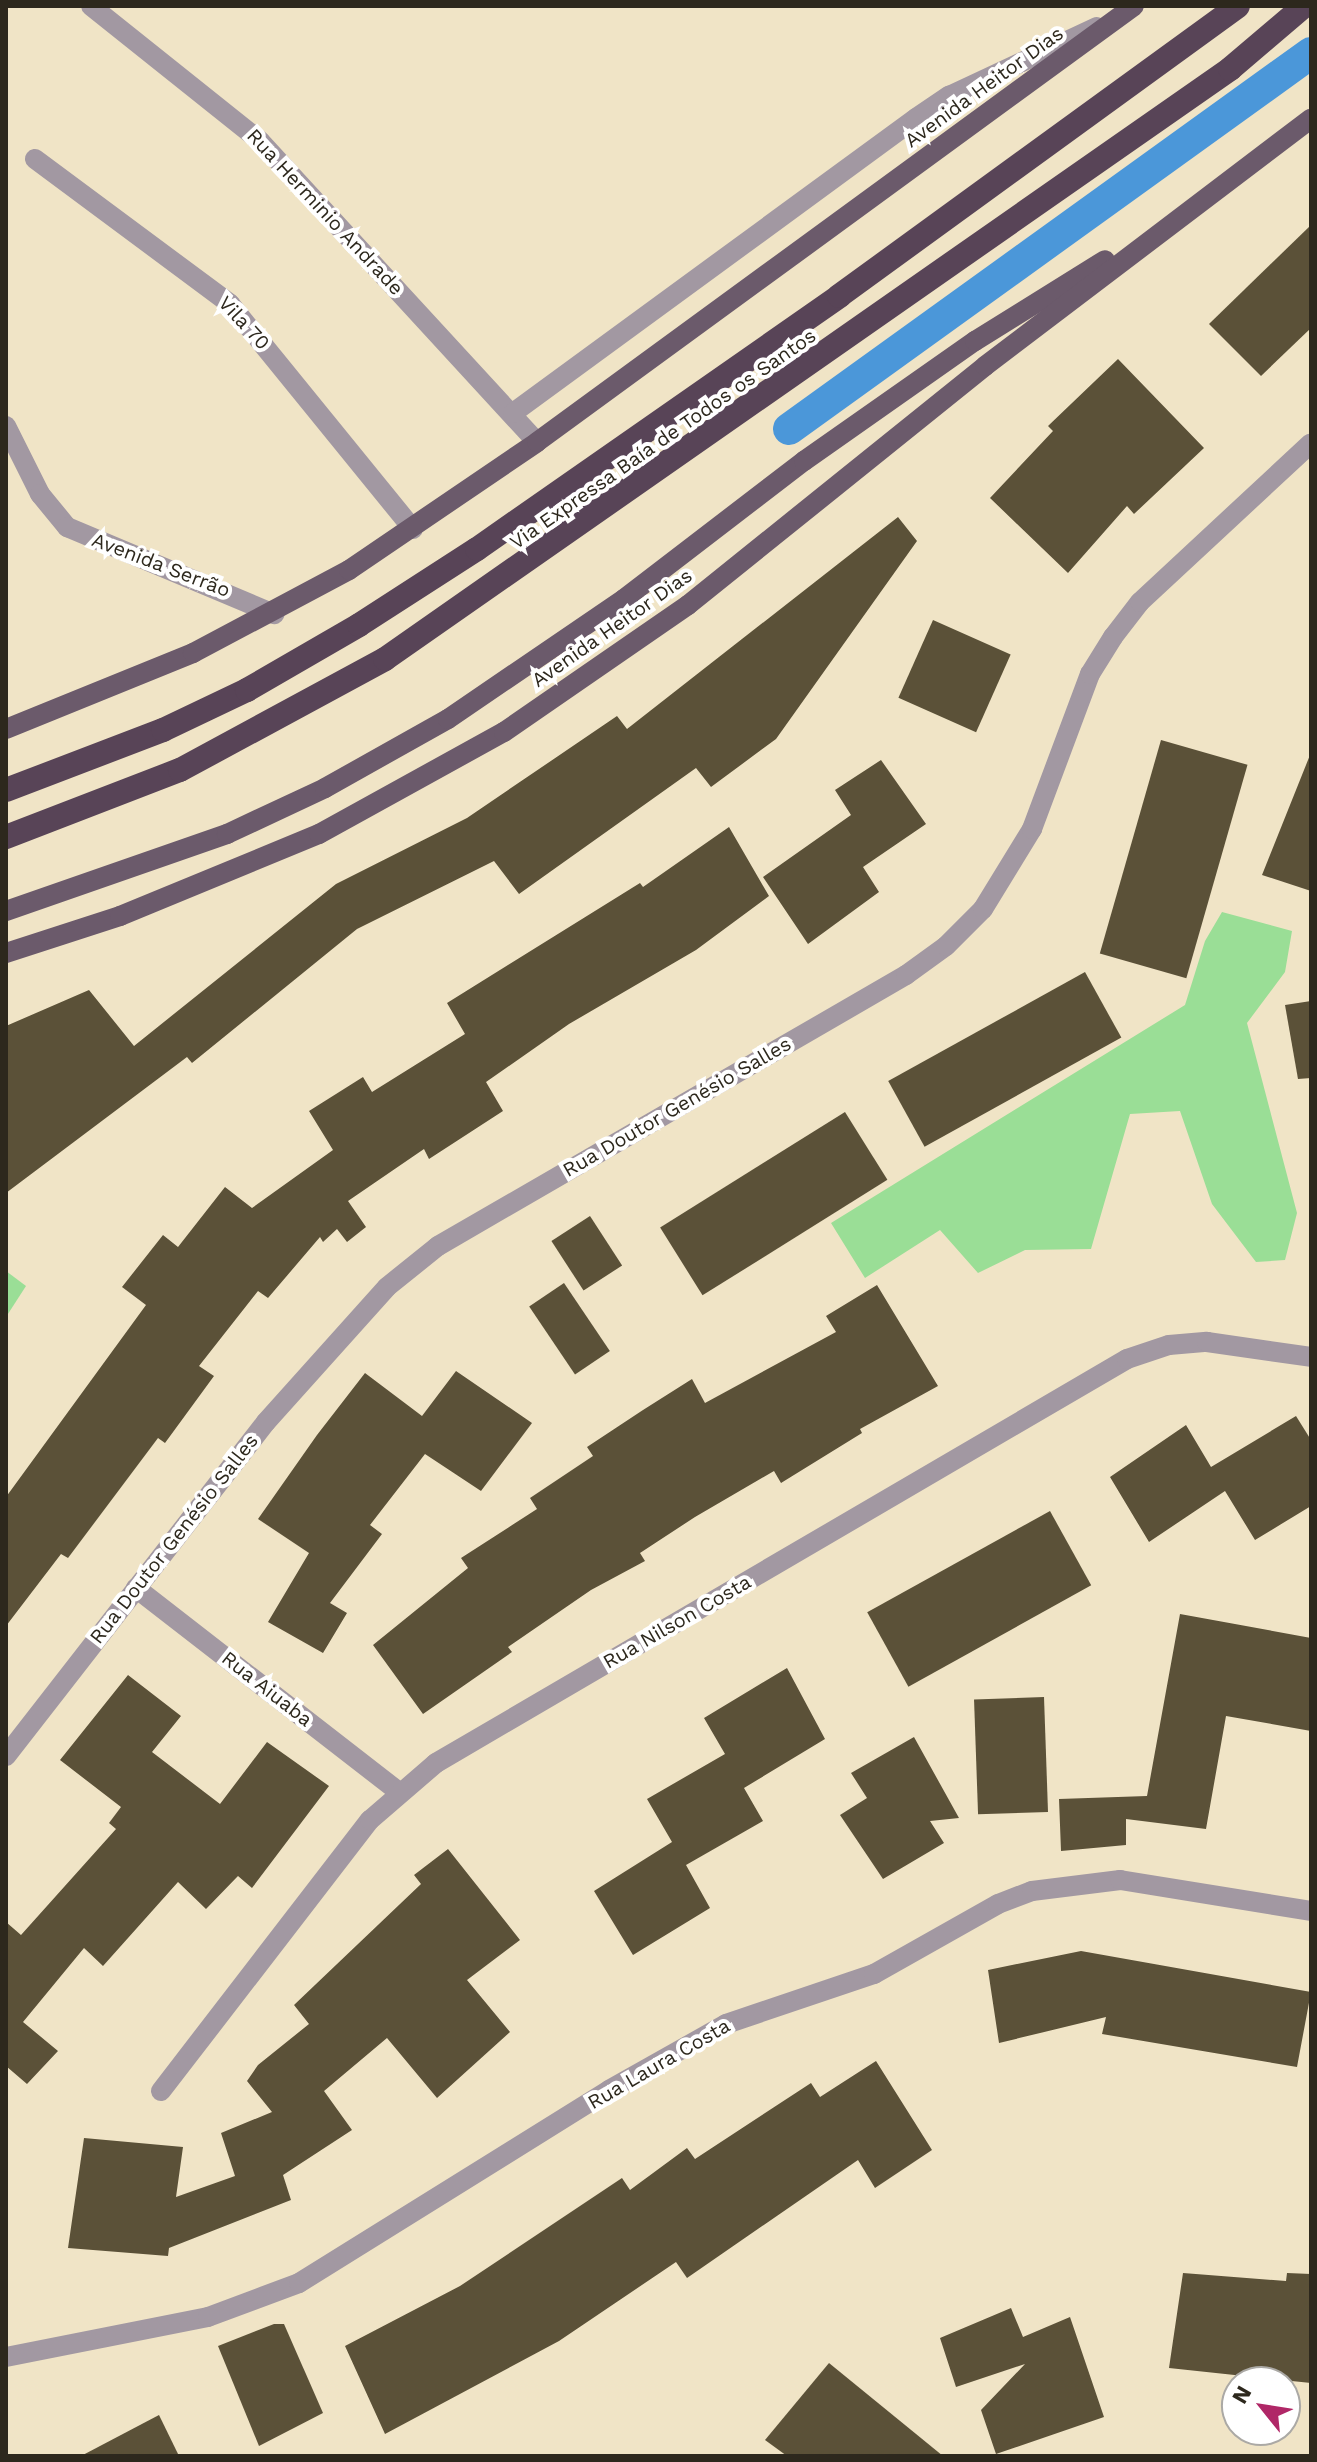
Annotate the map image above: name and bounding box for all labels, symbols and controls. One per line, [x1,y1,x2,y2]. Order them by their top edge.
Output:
street label: Avenida Heitor Dias [900,21,1068,153]
street label: Rua Herminio Andrade [241,123,409,301]
street label: Vila 70 [213,291,275,355]
street label: Via Expressa Baía de Todos os Santos [505,323,821,555]
street label: Avenida Serrão [88,528,234,602]
street label: Avenida Heitor Dias [527,563,697,693]
street label: Rua Doutor Genésio Salles [558,1031,796,1183]
street label: Rua Doutor Genésio Salles [84,1429,264,1649]
street label: Rua Nilson Costa [599,1570,755,1674]
street label: Rua Aiuaba [216,1646,318,1732]
street label: Rua Laura Costa [583,2013,735,2115]
north arrow [1221,2366,1301,2446]
text: N [1227,2381,1256,2408]

